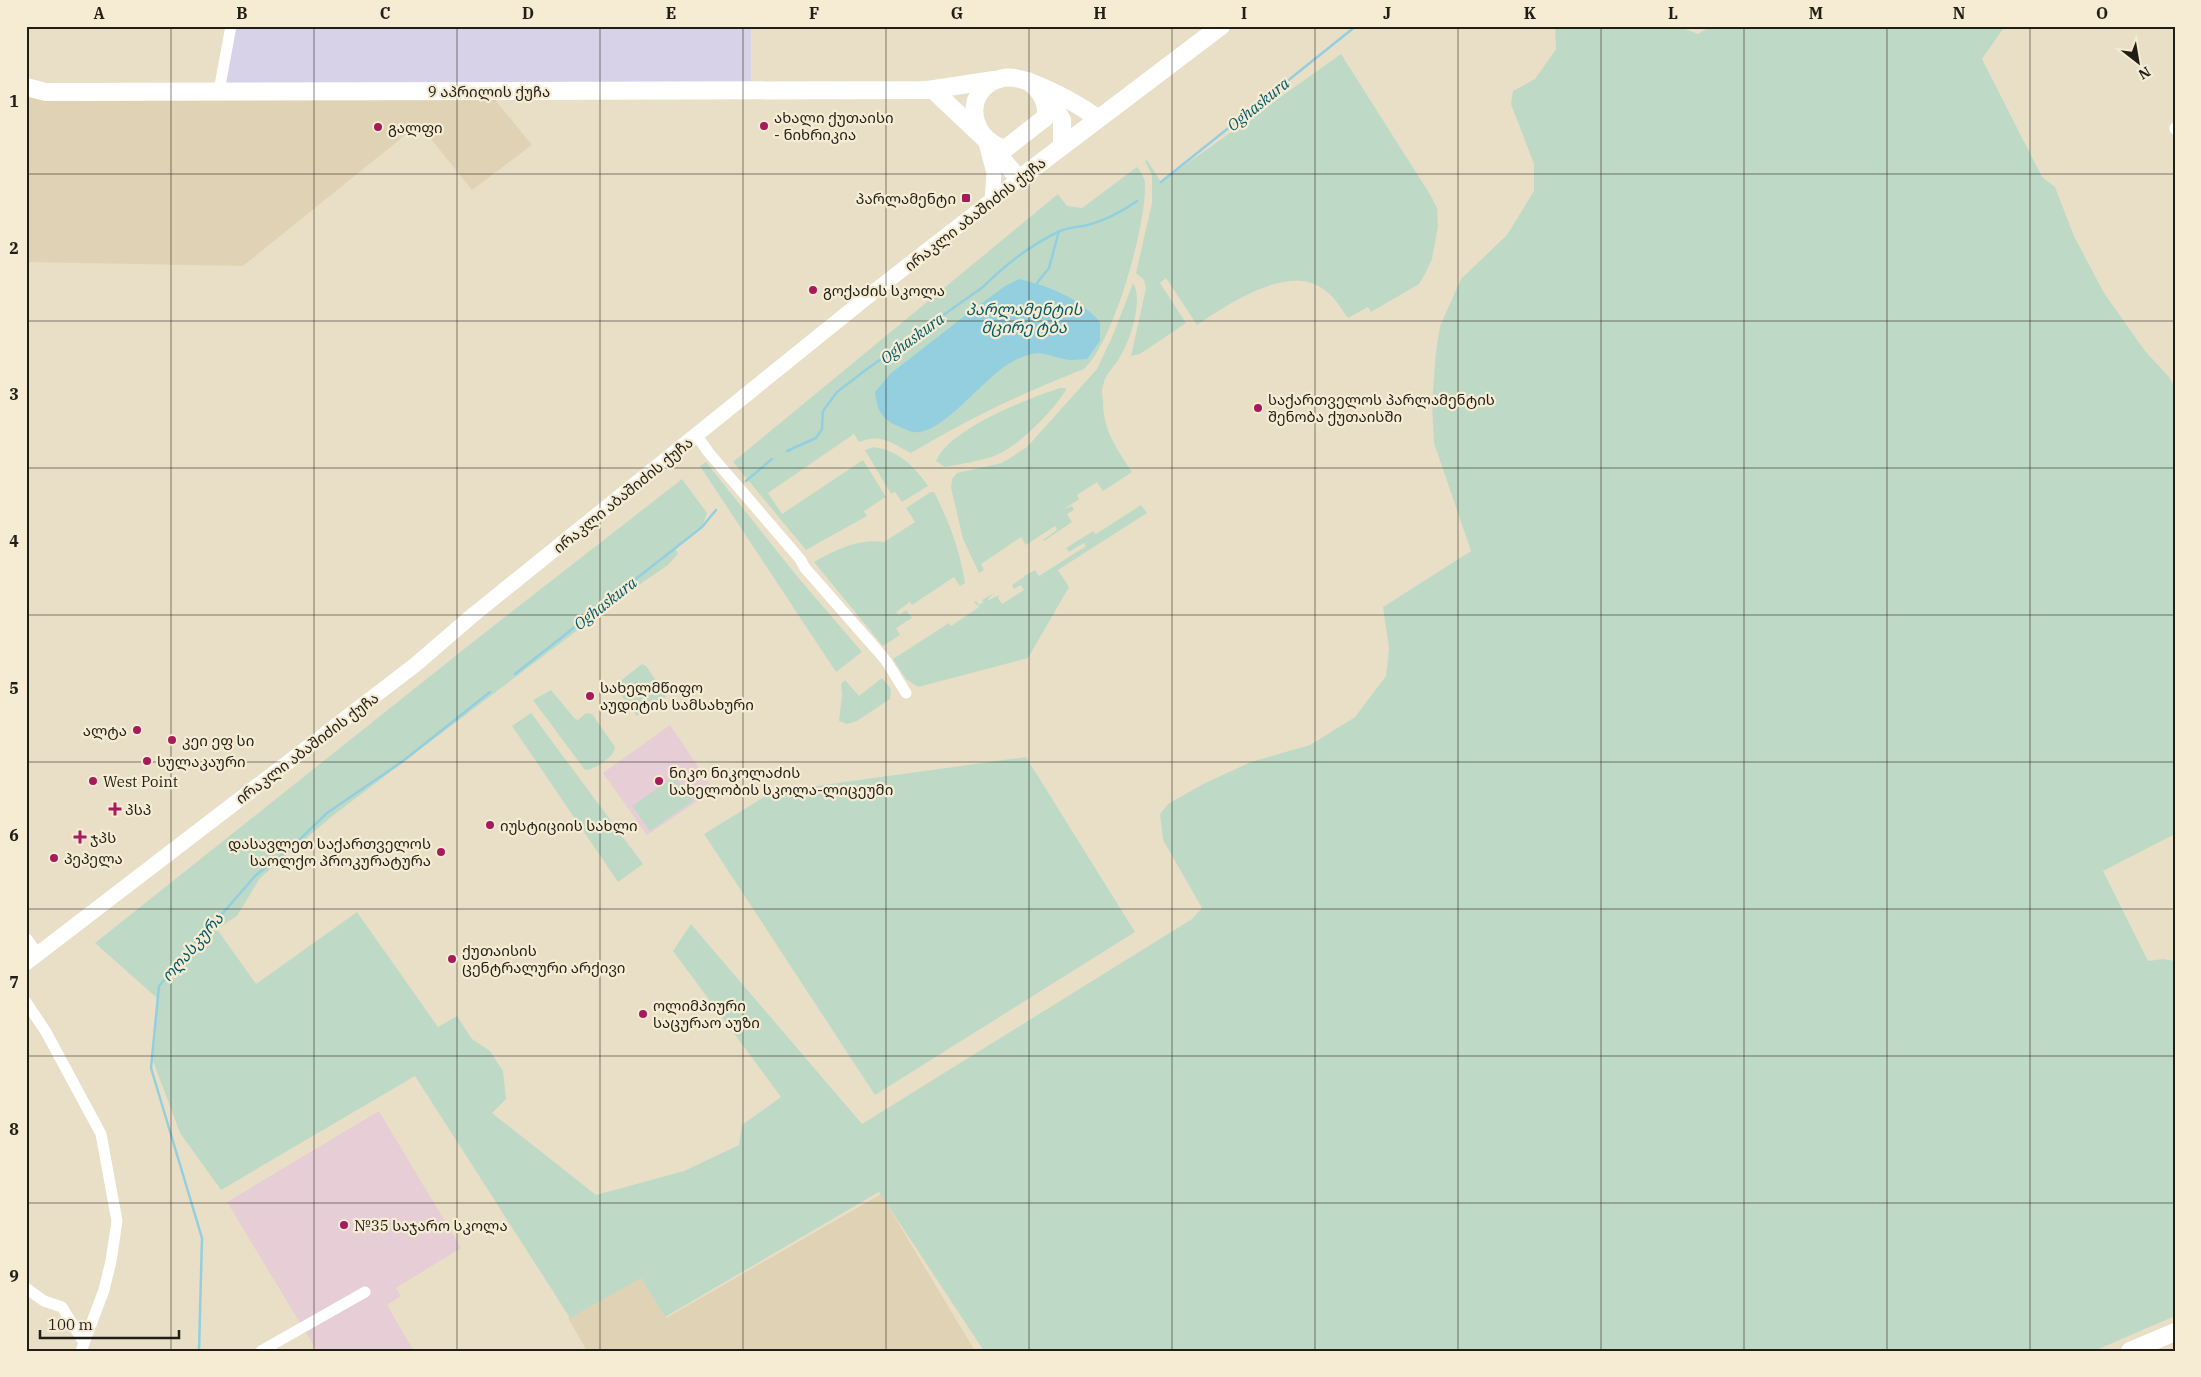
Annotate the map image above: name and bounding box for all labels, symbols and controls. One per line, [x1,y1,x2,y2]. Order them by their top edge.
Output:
text: A [93,3,105,23]
text: B [236,3,248,23]
text: C [380,3,390,23]
text: D [522,3,534,23]
text: E [666,3,676,23]
text: F [809,3,819,23]
text: G [951,3,963,23]
text: H [1094,3,1107,23]
text: I [1241,3,1247,23]
text: J [1383,3,1391,23]
text: K [1524,3,1537,23]
text: L [1668,3,1678,23]
text: M [1809,3,1823,23]
text: N [1953,3,1965,23]
text: O [2096,3,2108,23]
north arrow [2114,38,2164,88]
text: N [2135,63,2154,84]
water label: Oghaskura [1223,73,1293,135]
street label: 9 აპრილის ქუჩა [428,82,550,101]
text: 1 [9,91,19,111]
place label: ახალი ქუთაისი - ნიხრიკია [774,108,894,144]
place label: გალფი [388,118,443,137]
marker: ახალი ქუთაისი - ნიხრიკია [758,120,770,132]
marker: გალფი [372,121,384,133]
street label: ირაკლი აბაშიძის ქუჩა [900,153,1050,275]
place label: პარლამენტი [856,189,956,208]
marker: პარლამენტი [960,192,972,204]
text: 2 [9,238,19,258]
place label: გოქაძის სკოლა [823,281,945,300]
marker: გოქაძის სკოლა [807,284,819,296]
water label: პარლამენტის მცირე ტბა [966,299,1083,337]
water label: Oghaskura [876,308,948,368]
text: 3 [9,384,19,404]
place label: საქართველოს პარლამენტის შენობა ქუთაისში [1268,390,1495,426]
marker: საქართველოს პარლამენტის შენობა ქუთაისში [1252,402,1264,414]
street label: ირაკლი აბაშიძის ქუჩა [549,433,697,557]
text: 4 [9,531,19,551]
water label: Oghaskura [569,572,641,634]
text: 5 [9,678,19,698]
place label: სახელმწიფო აუდიტის სამსახური [600,678,754,714]
street label: ირაკლი აბაშიძის ქუჩა [232,688,382,808]
marker: სახელმწიფო აუდიტის სამსახური [584,690,596,702]
place label: ალტა [83,721,127,740]
marker: ალტა [131,724,143,736]
place label: კეი ეფ სი [182,731,254,750]
marker: კეი ეფ სი [166,734,178,746]
place label: სულაკაური [157,752,246,771]
marker: სულაკაური [141,755,153,767]
place label: ნიკო ნიკოლაძის სახელობის სკოლა-ლიცეუმი [669,763,893,799]
place label: West Point [103,772,178,791]
marker: West Point [87,775,99,787]
marker: ნიკო ნიკოლაძის სახელობის სკოლა-ლიცეუმი [653,775,665,787]
place label: პსპ [125,800,151,819]
marker: პსპ [109,803,121,815]
place label: იუსტიციის სახლი [500,816,638,835]
marker: იუსტიციის სახლი [484,819,496,831]
text: 6 [9,825,19,845]
place label: ჯპს [90,828,116,847]
marker: ჯპს [74,831,86,843]
place label: დასავლეთ საქართველოს საოლქო პროკურატურა [228,834,431,870]
marker: დასავლეთ საქართველოს საოლქო პროკურატურა [435,846,447,858]
place label: პეპელა [64,849,123,868]
marker: პეპელა [48,852,60,864]
water label: ოღასკურა [157,908,227,985]
place label: ქუთაისის ცენტრალური არქივი [462,941,625,977]
marker: ქუთაისის ცენტრალური არქივი [446,953,458,965]
text: 7 [9,972,19,992]
place label: ოლიმპიური საცურაო აუზი [653,996,760,1032]
marker: ოლიმპიური საცურაო აუზი [637,1008,649,1020]
text: 8 [9,1119,19,1139]
place label: №35 საჯარო სკოლა [354,1216,508,1235]
marker: №35 საჯარო სკოლა [338,1219,350,1231]
text: 9 [9,1266,19,1286]
scale bar [40,1307,179,1339]
text: 100 m [48,1315,93,1334]

